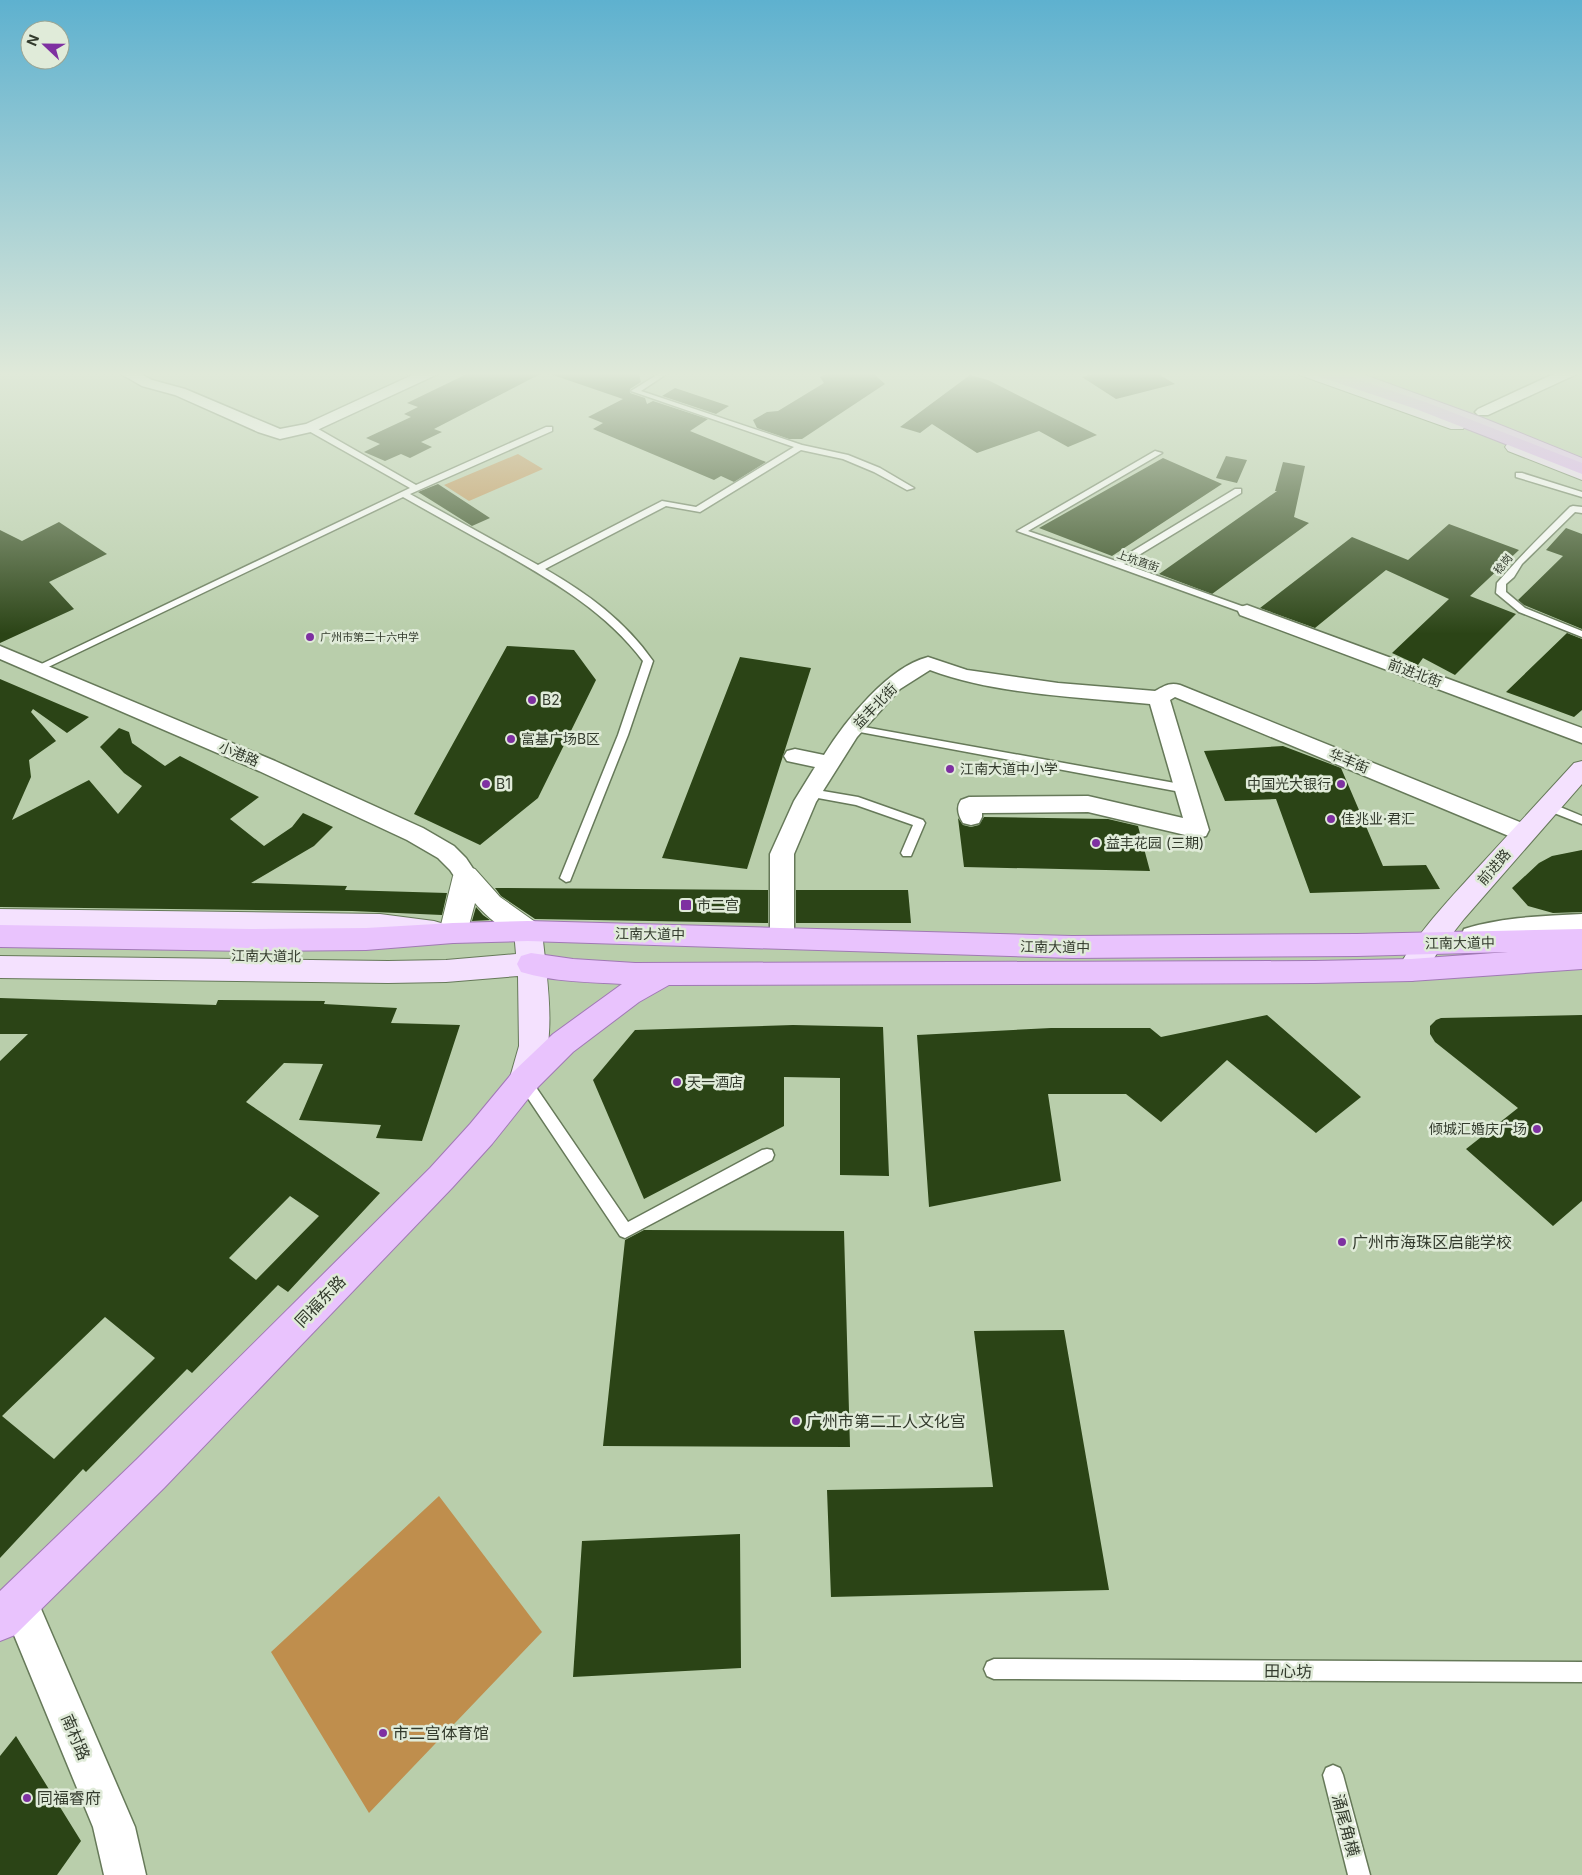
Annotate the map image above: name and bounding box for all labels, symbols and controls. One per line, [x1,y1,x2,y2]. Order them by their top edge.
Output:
north arrow [20,20,70,70]
text: N [23,32,42,48]
street label: 上坑直街 [1115,547,1161,575]
street label: 稔岗 [1491,551,1515,577]
place label: 广州市第二十六中学 [320,630,419,644]
marker: 广州市第二十六中学 [304,631,316,643]
street label: 前进北街 [1386,655,1444,690]
street label: 益丰北街 [849,680,900,732]
place label: B2 [542,691,560,708]
marker: B2 [526,694,538,706]
place label: 富基广场B区 [521,730,600,747]
marker: 富基广场B区 [505,733,517,745]
street label: 小港路 [217,738,262,770]
street label: 华丰街 [1327,745,1372,776]
place label: 江南大道中小学 [960,760,1058,777]
marker: 江南大道中小学 [944,763,956,775]
place label: B1 [496,775,511,792]
place label: 中国光大银行 [1247,775,1331,792]
marker: B1 [480,778,492,790]
marker: 中国光大银行 [1335,778,1347,790]
place label: 佳兆业·君汇 [1341,810,1415,827]
marker: 佳兆业·君汇 [1325,813,1337,825]
place label: 益丰花园 (三期) [1106,834,1204,851]
marker: 益丰花园 (三期) [1090,837,1102,849]
street label: 前进路 [1473,845,1514,888]
place label: 市二宫 [697,896,739,913]
marker: 市二宫 [679,898,693,912]
street label: 江南大道中 [615,924,685,943]
street label: 江南大道中 [1425,933,1495,952]
street label: 江南大道中 [1020,937,1090,956]
street label: 江南大道北 [231,946,301,965]
place label: 天一酒店 [687,1073,743,1090]
marker: 天一酒店 [671,1076,683,1088]
place label: 倾城汇婚庆广场 [1429,1120,1527,1137]
marker: 倾城汇婚庆广场 [1531,1123,1543,1135]
place label: 广州市海珠区启能学校 [1352,1232,1512,1252]
marker: 广州市海珠区启能学校 [1336,1236,1348,1248]
street label: 同福东路 [291,1271,349,1331]
place label: 广州市第二工人文化宫 [806,1411,966,1431]
marker: 广州市第二工人文化宫 [790,1415,802,1427]
street label: 田心坊 [1264,1661,1312,1681]
street label: 南村路 [57,1711,95,1763]
place label: 市二宫体育馆 [393,1723,489,1743]
marker: 市二宫体育馆 [377,1727,389,1739]
place label: 同福睿府 [37,1788,101,1808]
street label: 涌尾角横 [1328,1791,1364,1859]
marker: 同福睿府 [21,1792,33,1804]

